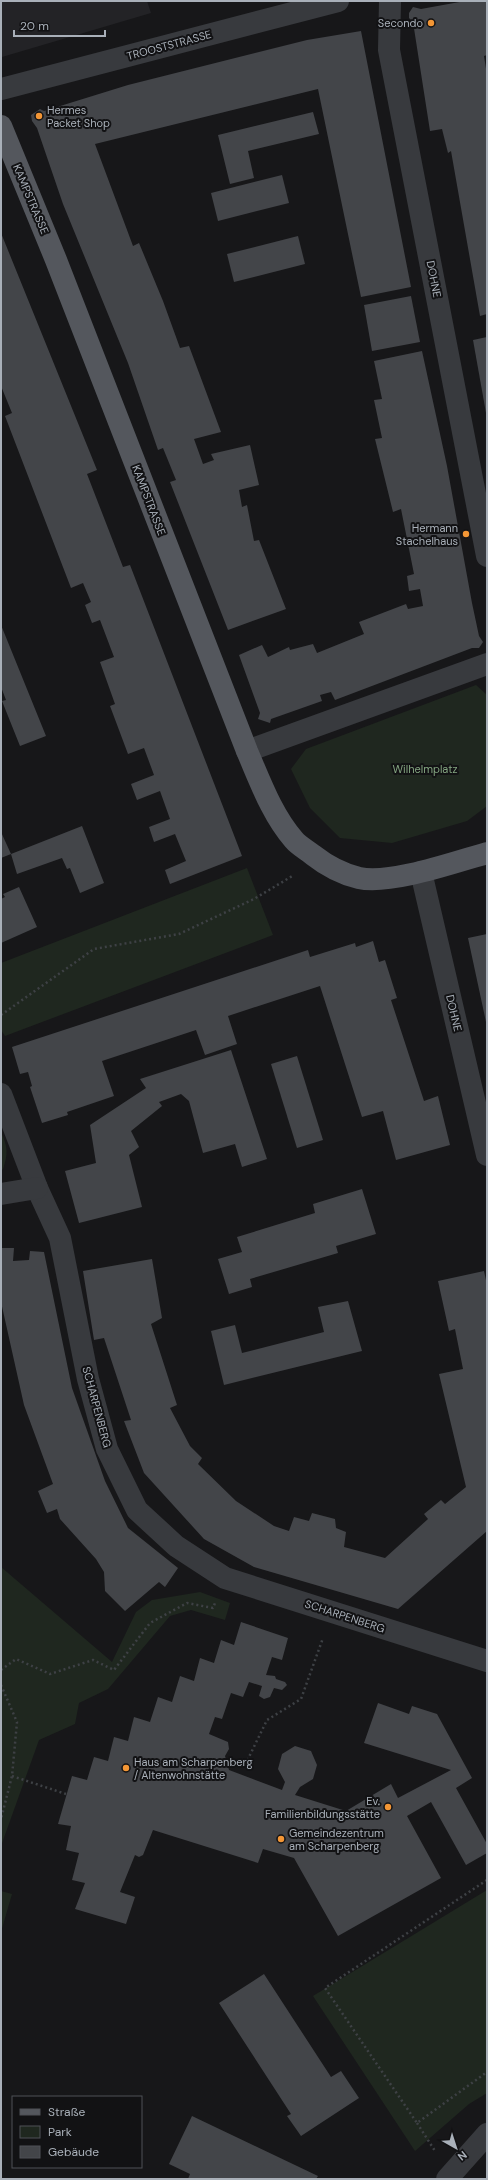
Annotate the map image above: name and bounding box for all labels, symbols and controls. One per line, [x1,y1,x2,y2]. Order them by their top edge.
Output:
scale bar [14,12,105,38]
place label: Secondo [378,16,423,30]
text: 20 m [20,18,49,34]
marker: Secondo [426,18,436,28]
street label: TROOSTSTRASSE [125,27,213,63]
place label: Hermes Packet Shop [47,103,110,130]
marker: Hermes Packet Shop [34,111,44,121]
street label: KAMPSTRASSE [10,162,52,236]
street label: DOHNE [424,259,444,299]
street label: KAMPSTRASSE [129,463,169,537]
place label: Hermann Stachelhaus [396,521,458,548]
marker: Hermann Stachelhaus [461,529,471,539]
park label: Wilhelmplatz [392,762,458,776]
street label: DOHNE [443,993,465,1033]
street label: SCHARPENBERG [79,1365,115,1449]
street label: SCHARPENBERG [303,1596,387,1636]
place label: Haus am Scharpenberg / Altenwohnstätte [134,1755,253,1782]
marker: Haus am Scharpenberg / Altenwohnstätte [121,1763,131,1773]
place label: Ev. Familienbildungsstätte [265,1794,380,1821]
marker: Ev. Familienbildungsstätte [383,1802,393,1812]
place label: Gemeindezentrum am Scharpenberg [289,1826,384,1853]
marker: Gemeindezentrum am Scharpenberg [276,1834,286,1844]
legend [12,2096,142,2168]
text: Straße [48,2104,85,2120]
text: Park [48,2124,72,2140]
north arrow [436,2128,476,2168]
text: Gebäude [48,2144,99,2160]
text: N [455,2148,470,2164]

